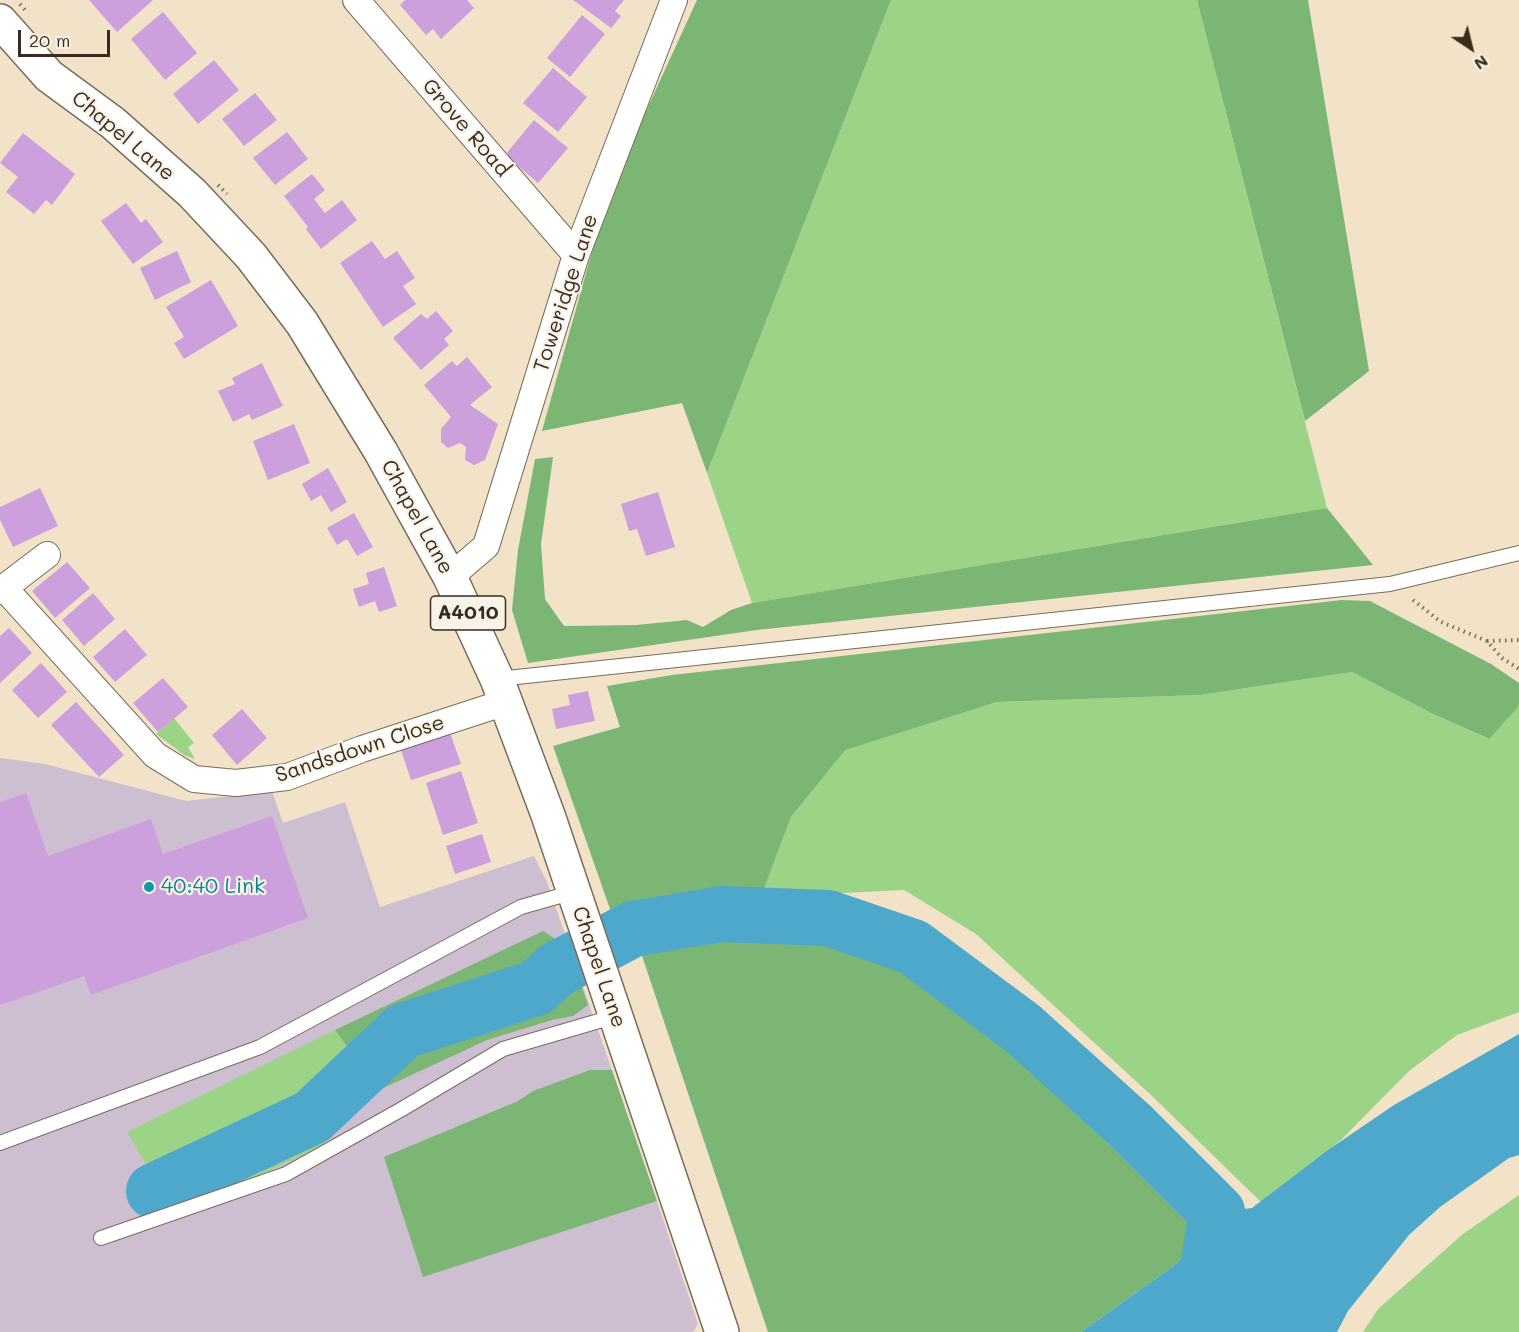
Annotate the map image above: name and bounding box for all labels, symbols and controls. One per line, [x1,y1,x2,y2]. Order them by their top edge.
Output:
scale bar [21,18,112,56]
north arrow [1441,18,1501,78]
text: 20 m [29,28,70,52]
text: N [1471,51,1493,75]
street label: Grove Road [417,74,515,182]
street label: Chapel Lane [66,86,180,186]
street label: Toweridge Lane [529,211,603,375]
street label: Chapel Lane [375,456,459,578]
road number: A4010 [430,596,506,630]
street label: Sandsdown Close [272,710,448,788]
place label: 40:40 Link [161,874,265,900]
marker: 40:40 Link [142,880,156,894]
street label: Chapel Lane [566,903,632,1031]

